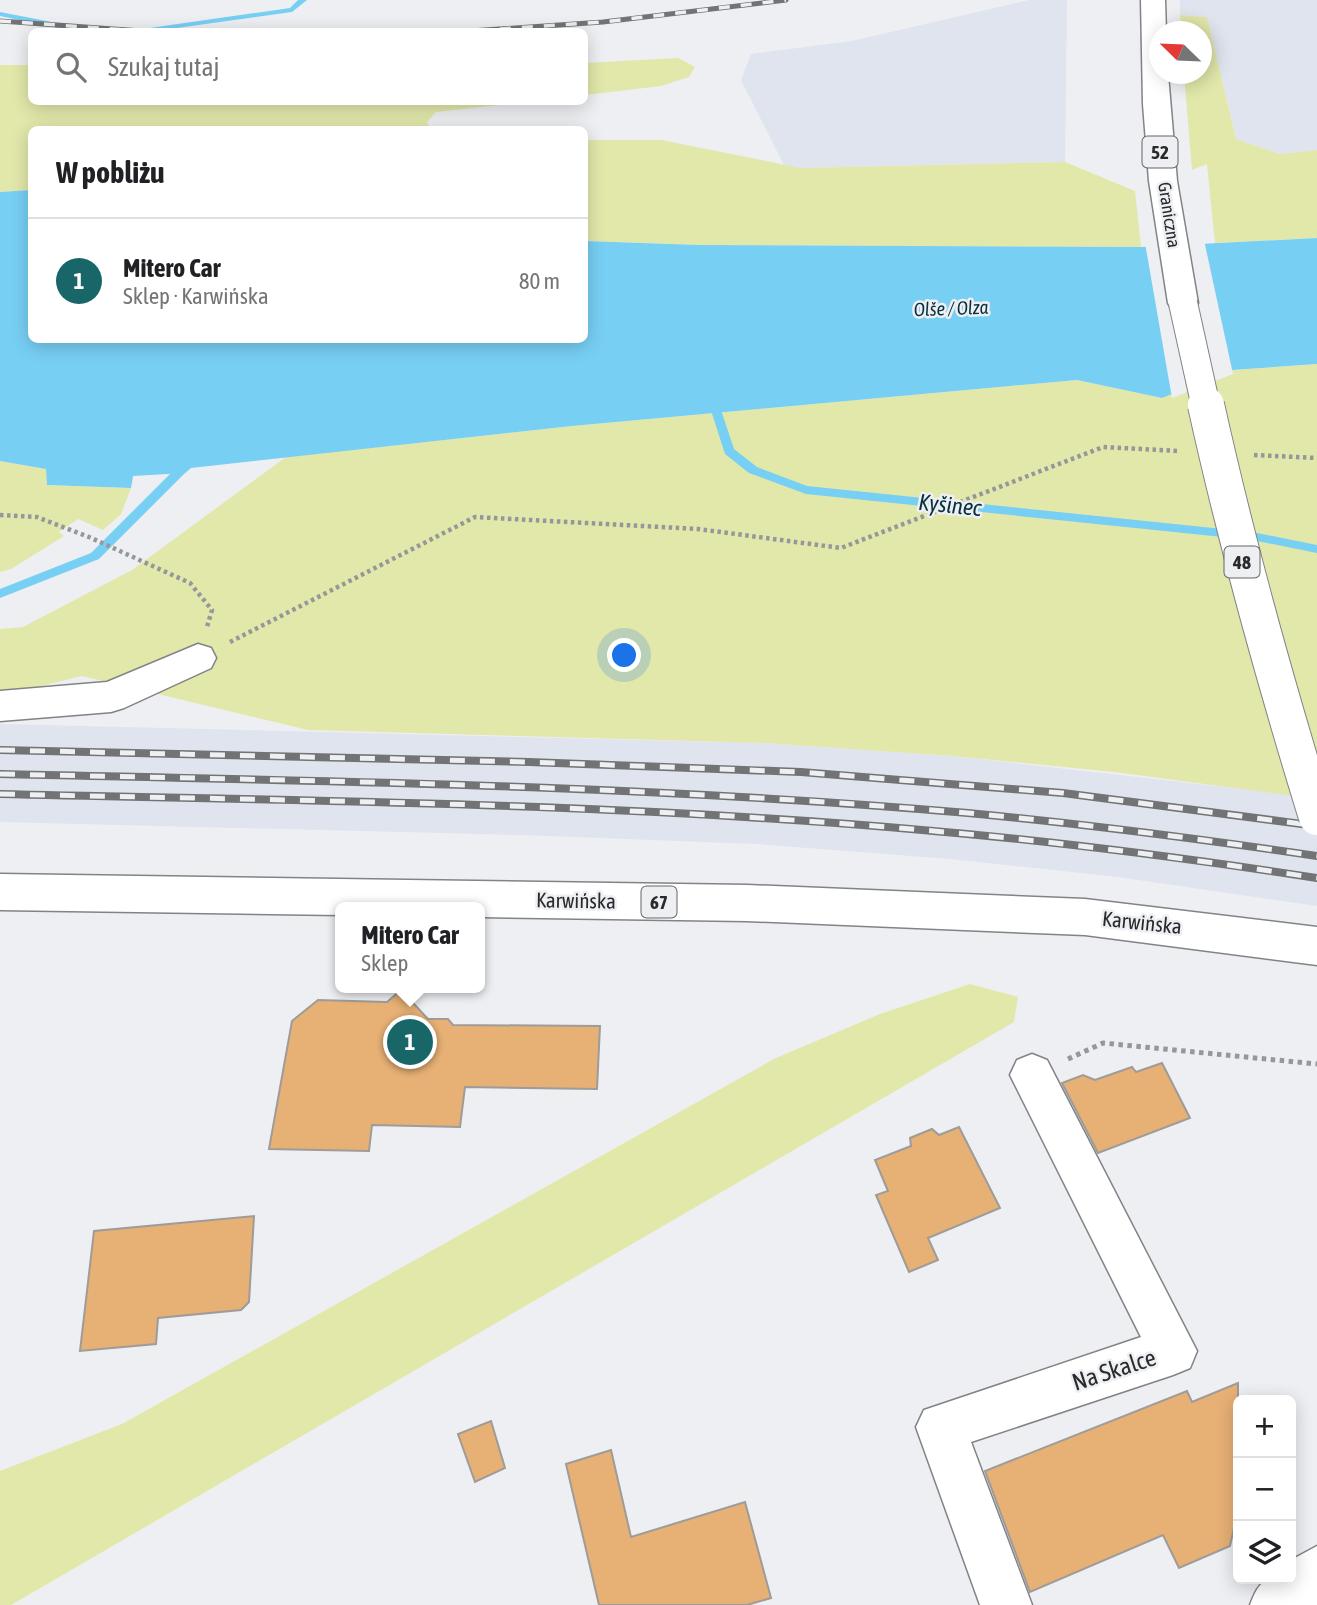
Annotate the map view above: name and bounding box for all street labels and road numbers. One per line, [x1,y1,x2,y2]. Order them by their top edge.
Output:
road number: 52 [1142,136,1178,168]
street label: Graniczna [1154,181,1185,249]
road number: 48 [1224,547,1260,578]
street label: Karwińska [536,887,616,913]
road number: 67 [642,887,676,918]
street label: Karwińska [1101,906,1183,938]
street label: Na Skalce [1069,1343,1159,1396]

